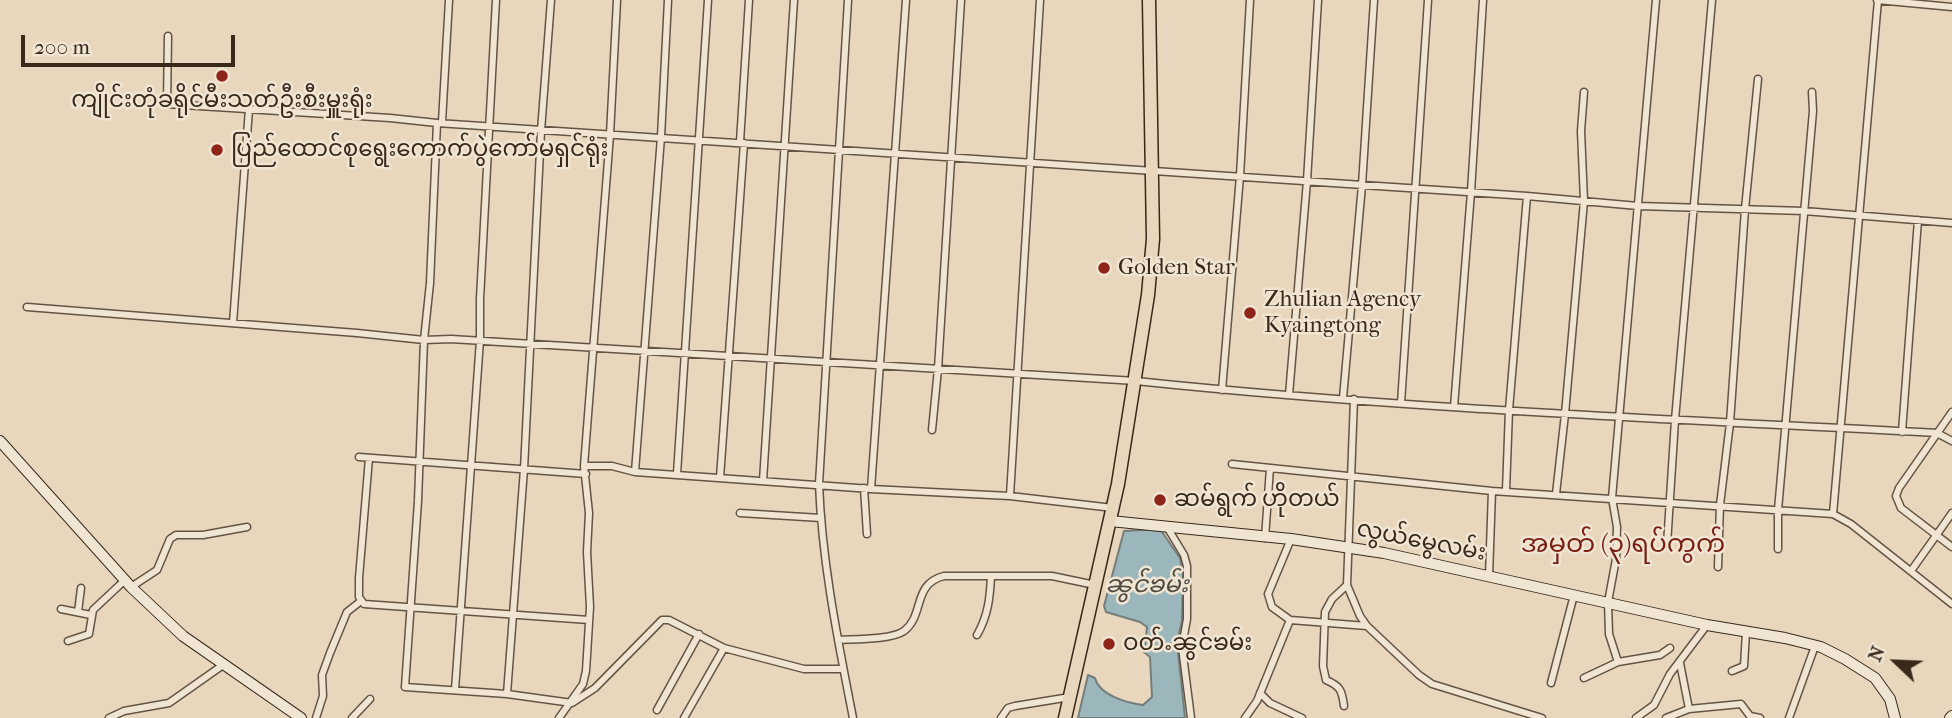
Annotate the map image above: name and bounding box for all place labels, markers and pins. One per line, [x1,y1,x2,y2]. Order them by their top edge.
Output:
marker: ကျိုင်းတုံခရိုင်မီးသတ်ဦးစီးမှူးရုံး [214,68,230,84]
place label: ကျိုင်းတုံခရိုင်မီးသတ်ဦးစီးမှူးရုံး [71,87,373,115]
place label: ပြည်ထောင်စုရွေးကောက်ပွဲကော်မရှင်ရုံး [231,136,608,164]
marker: ပြည်ထောင်စုရွေးကောက်ပွဲကော်မရှင်ရုံး [209,142,225,158]
place label: Golden Star [1118,254,1235,282]
marker: Golden Star [1096,260,1112,276]
place label: Zhulian Agency Kyaingtong [1264,286,1421,340]
marker: Zhulian Agency Kyaingtong [1242,305,1258,321]
place label: ဆမ်ရွက် ဟိုတယ် [1174,486,1340,514]
marker: ဆမ်ရွက် ဟိုတယ် [1152,492,1168,508]
place label: ဝတ်ႉၼွင်ၶမ်း [1123,630,1252,658]
marker: ဝတ်ႉၼွင်ၶမ်း [1101,636,1117,652]

